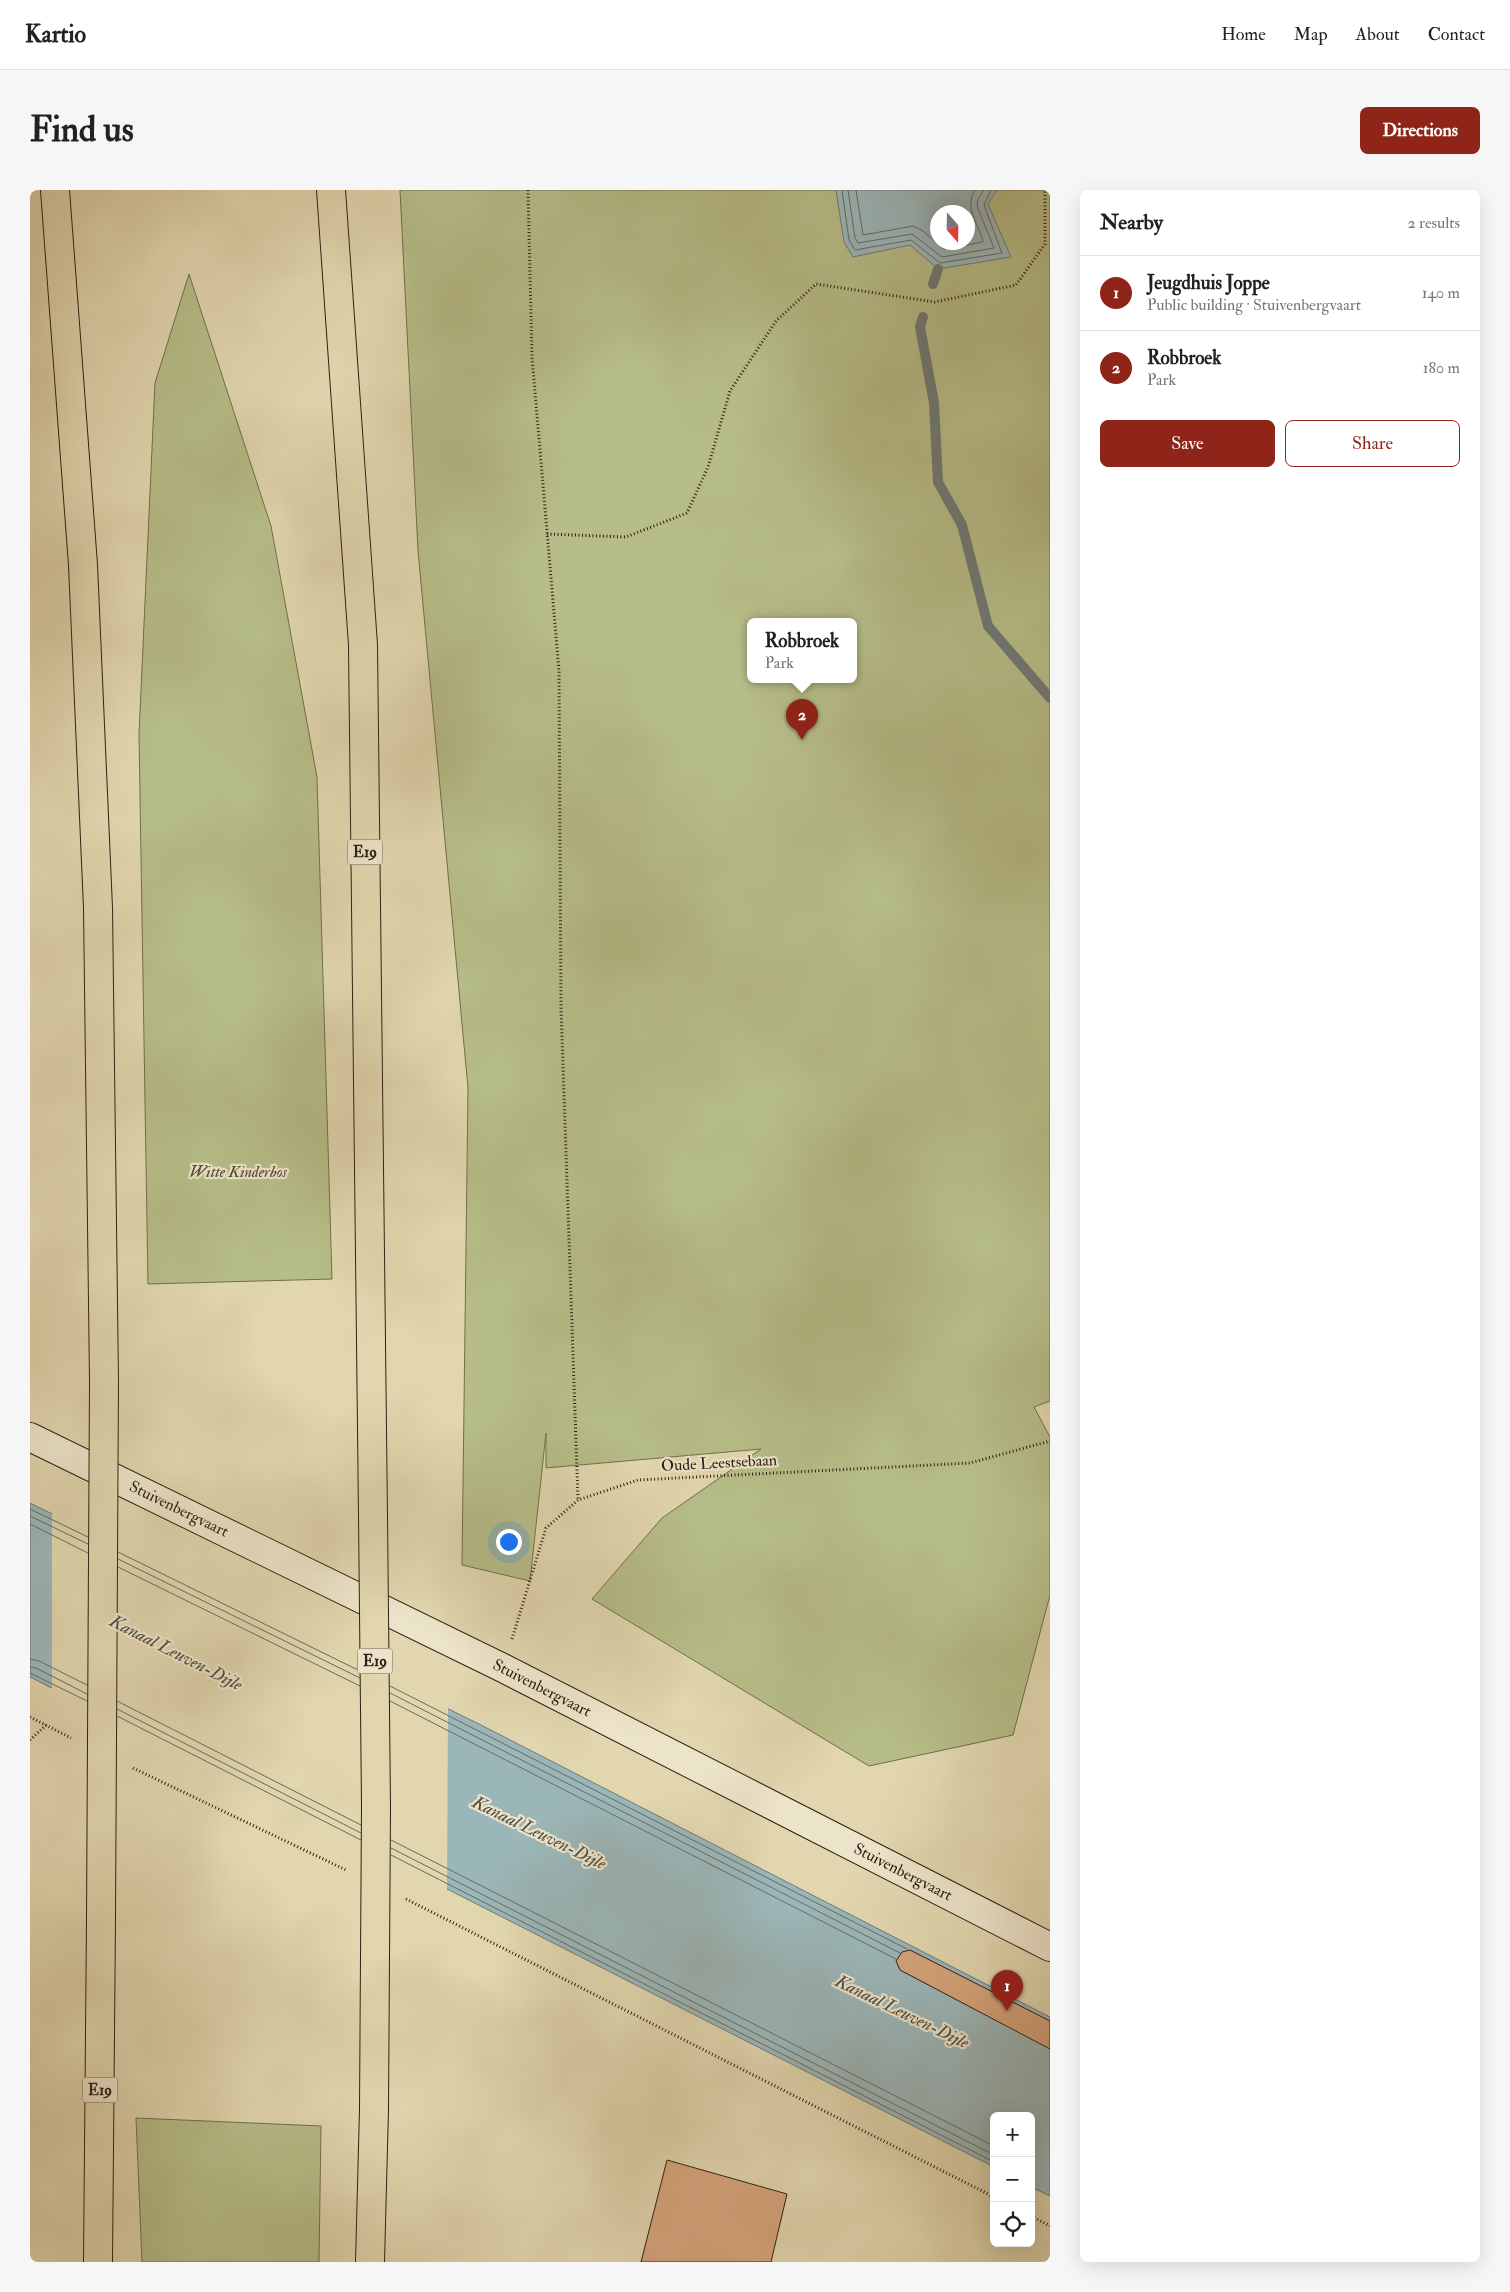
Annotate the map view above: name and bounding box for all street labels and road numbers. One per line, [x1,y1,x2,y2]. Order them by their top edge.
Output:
road number: E19 [348,840,382,864]
street label: Oude Leestsebaan [660,1450,778,1476]
street label: Stuivenbergvaart [126,1476,232,1542]
road number: E19 [358,1648,392,1674]
street label: Stuivenbergvaart [489,1655,595,1721]
street label: Stuivenbergvaart [850,1839,956,1905]
road number: E19 [82,2078,118,2102]

